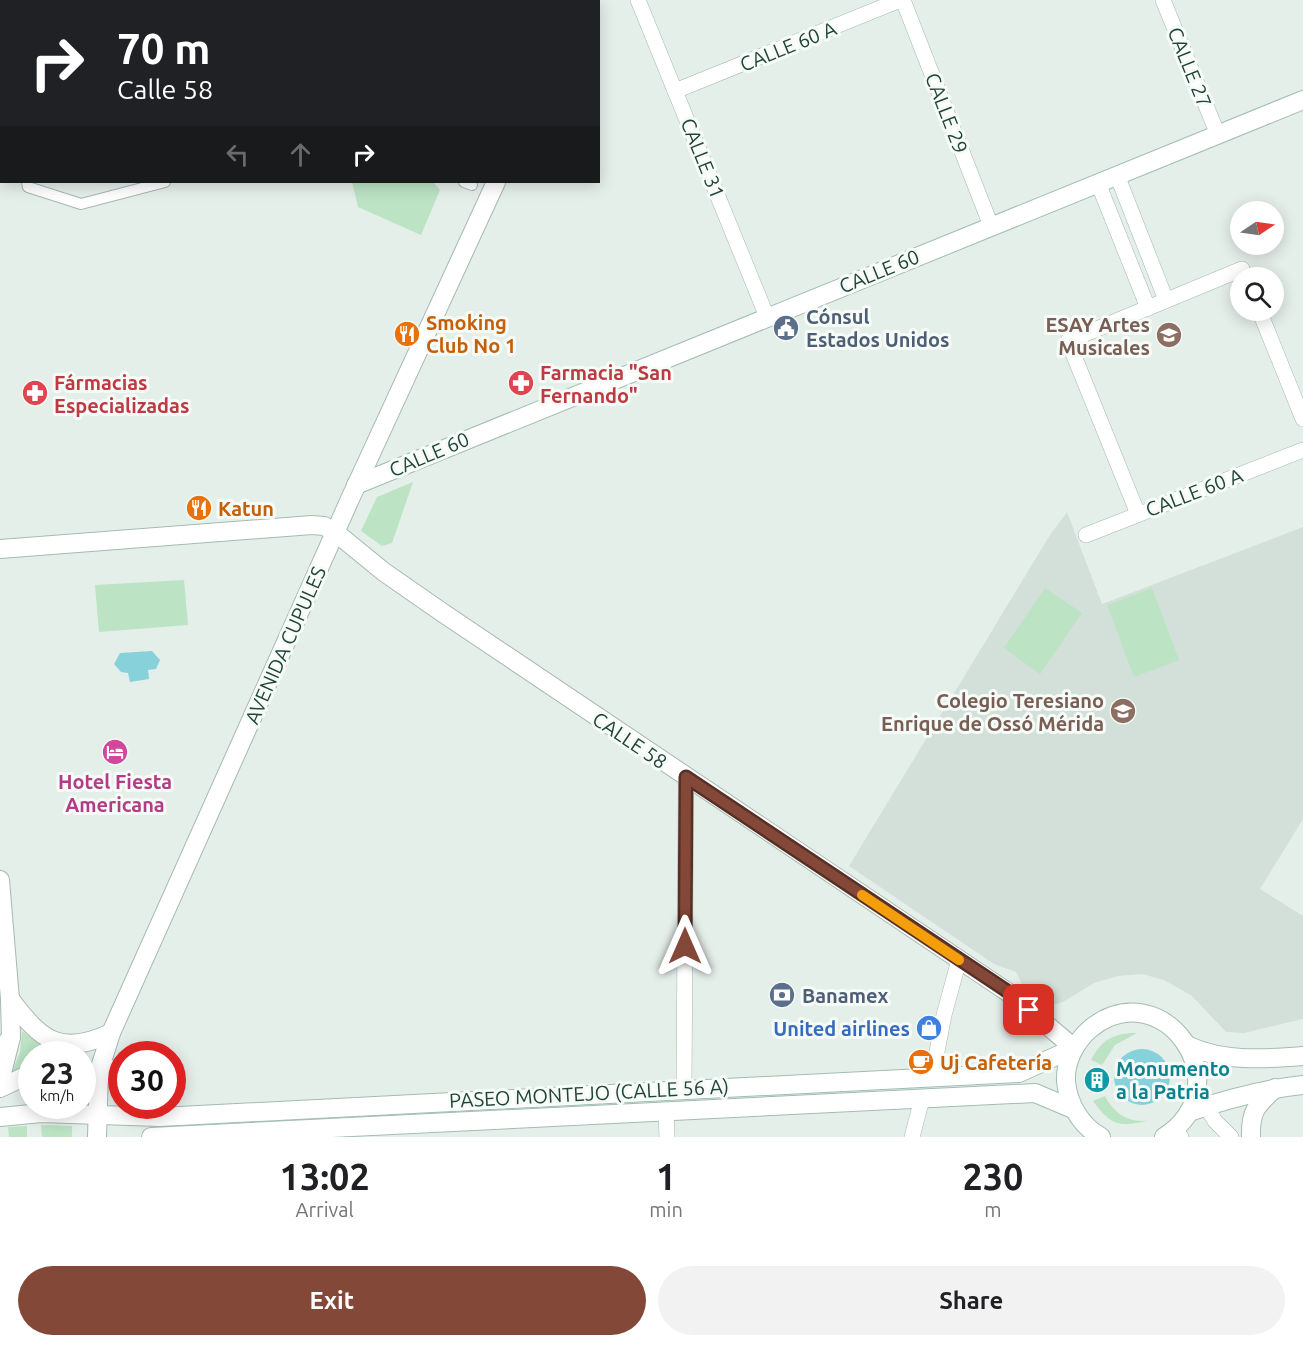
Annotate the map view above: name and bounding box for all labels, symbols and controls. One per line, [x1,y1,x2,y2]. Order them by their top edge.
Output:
street label: CALLE 60 A [736,16,840,76]
icon: right [18,24,96,102]
street label: CALLE 27 [1164,24,1216,110]
text: 70 m [117,25,211,72]
street label: CALLE 29 [921,69,973,157]
text: Calle 58 [117,74,213,104]
street label: CALLE 31 [677,115,729,201]
icon: left [221,138,254,171]
icon: ahead [284,138,317,171]
icon: right [347,138,380,171]
north arrow [1230,201,1284,255]
map controls [1230,201,1284,321]
street label: CALLE 60 [836,245,922,297]
button: search [1230,267,1284,321]
place label: Cónsul Estados Unidos [806,305,949,351]
place label: Smoking Club No 1 [426,311,516,357]
public building icon: Cónsul Estados Unidos [771,313,801,343]
place label: ESAY Artes Musicales [1045,313,1150,359]
restaurant icon: Smoking Club No 1 [392,319,422,349]
school or university icon: ESAY Artes Musicales [1154,320,1184,350]
place label: Farmacia "San Fernando" [540,361,672,407]
pharmacy icon: Farmacia "San Fernando" [506,368,536,398]
place label: Fármacias Especializadas [54,371,189,417]
pharmacy icon: Fármacias Especializadas [20,378,50,408]
street label: CALLE 60 [386,427,472,481]
street label: CALLE 60 A [1142,463,1246,521]
restaurant icon: Katun [184,493,214,523]
place label: Katun [218,497,274,520]
street label: AVENIDA CUPULES [240,563,330,727]
place label: Colegio Teresiano Enrique de Ossó Mérida [881,689,1104,735]
school or university icon: Colegio Teresiano Enrique de Ossó Mérida [1108,696,1138,726]
street label: CALLE 58 [589,707,671,773]
hotel icon: Hotel Fiesta Americana [100,737,130,767]
place label: Hotel Fiesta Americana [58,770,172,816]
position arrow [653,914,717,978]
bank icon: Banamex [767,980,797,1010]
place label: Banamex [802,984,888,1007]
pin [1003,984,1054,1035]
icon: arrive [1012,993,1045,1026]
shop icon: United airlines [914,1013,944,1043]
place label: United airlines [773,1017,910,1040]
speed limit sign: 30 [108,1041,186,1119]
cafe icon: Uj Cafetería [906,1047,936,1077]
place label: Uj Cafetería [940,1051,1052,1074]
text: 23 [40,1056,74,1090]
place label: Monumento a la Patria [1116,1057,1230,1103]
building icon: Monumento a la Patria [1082,1065,1112,1095]
street label: PASEO MONTEJO (CALLE 56 A) [449,1074,729,1112]
text: km/h [40,1087,74,1104]
text: 13:02 [280,1156,370,1197]
text: 1 [656,1156,676,1197]
text: 230 [962,1156,1023,1197]
text: Arrival [296,1198,354,1221]
text: min [649,1198,683,1221]
text: m [984,1198,1002,1221]
button: Exit [18,1266,646,1335]
button: Share [658,1266,1285,1335]

